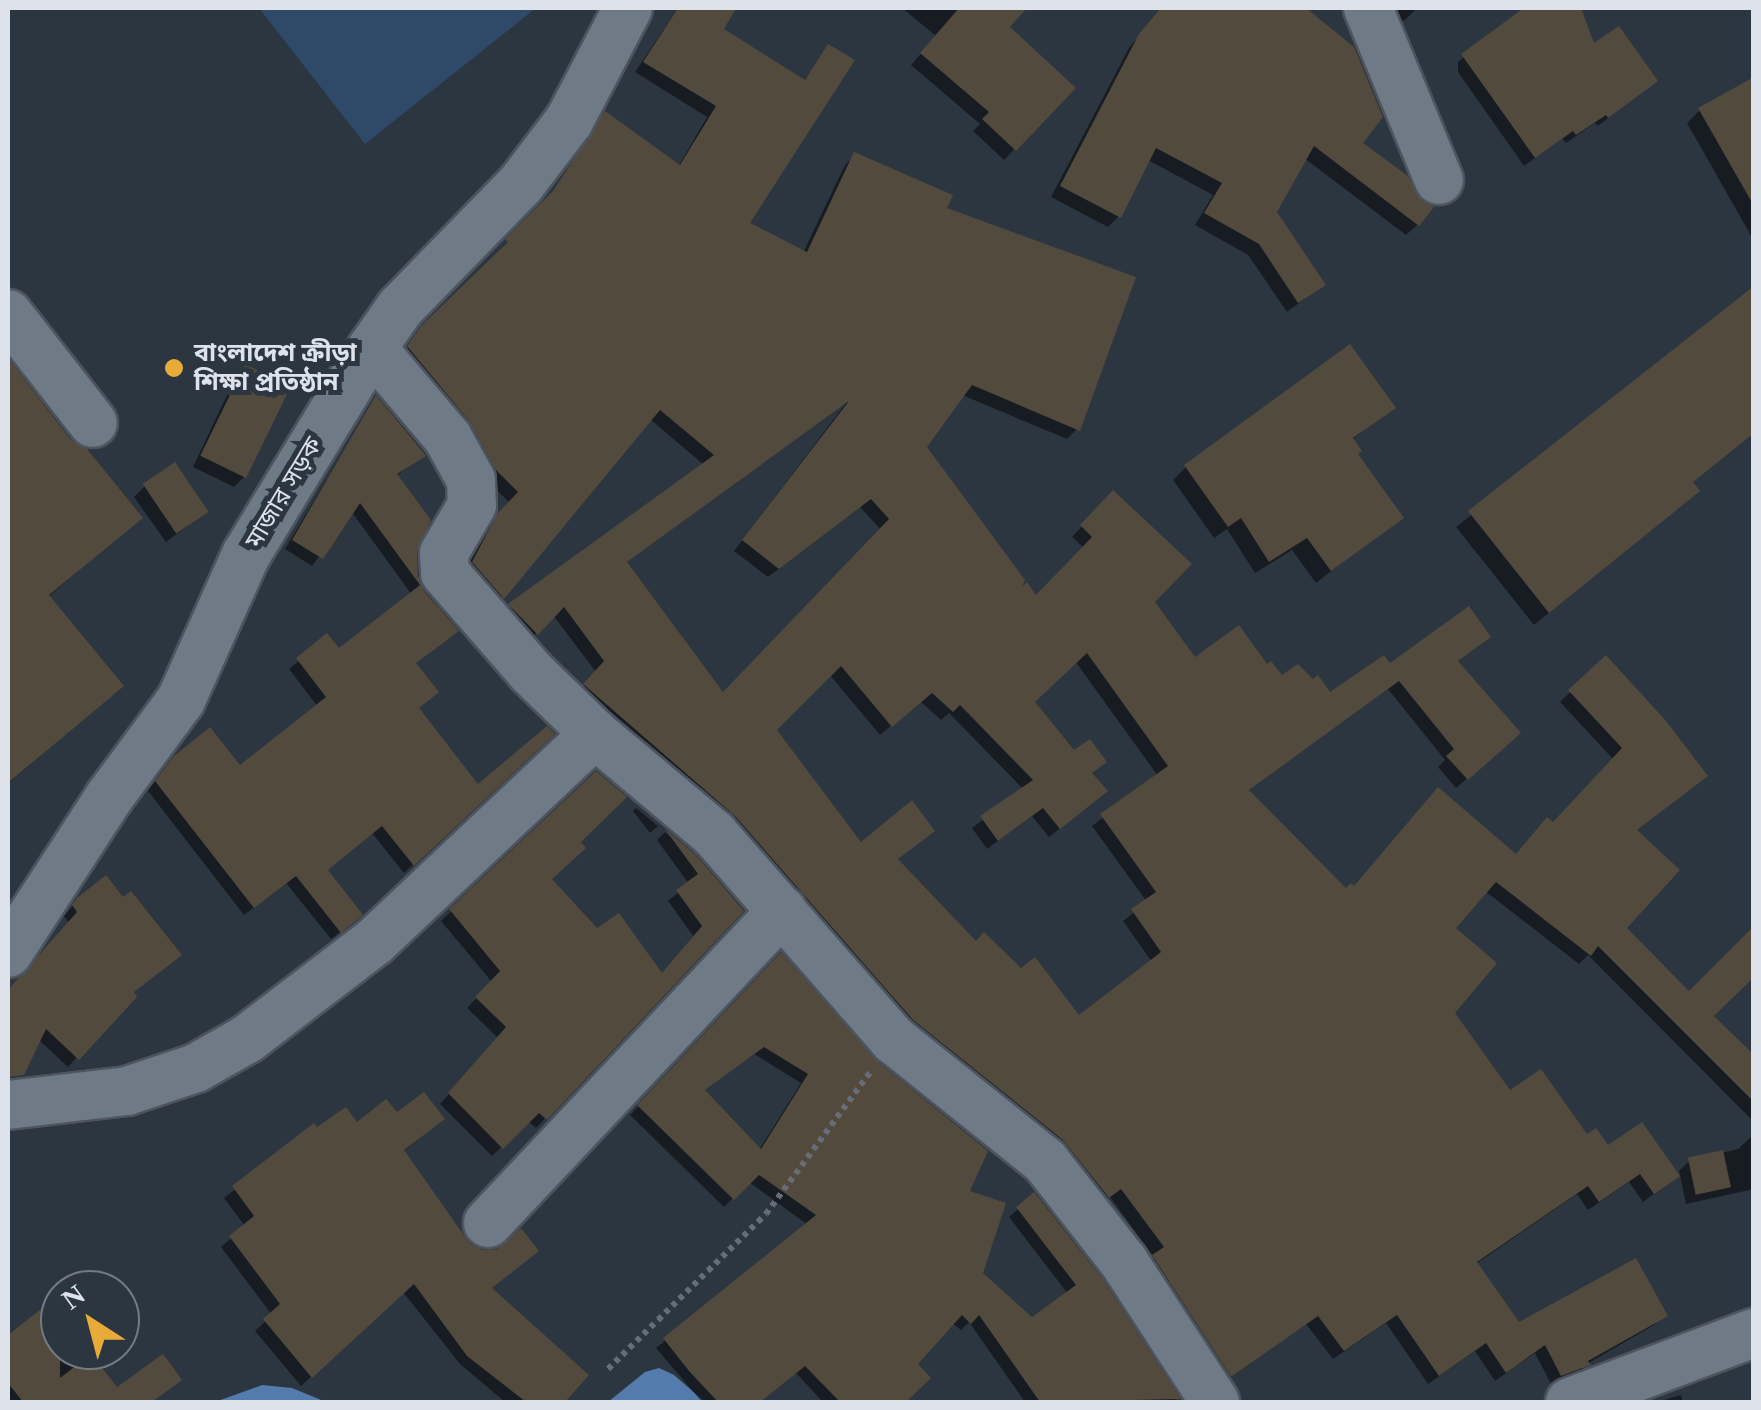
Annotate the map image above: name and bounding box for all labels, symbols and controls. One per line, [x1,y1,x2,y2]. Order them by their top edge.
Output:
place label: বাংলাদেশ ক্রীড়া শিক্ষা প্রতিষ্ঠান [194,339,357,398]
marker: বাংলাদেশ ক্রীড়া শিক্ষা প্রতিষ্ঠান [163,357,185,379]
street label: মাজার সড়ক [239,432,329,554]
north arrow [40,1270,140,1370]
text: N [56,1278,91,1315]

